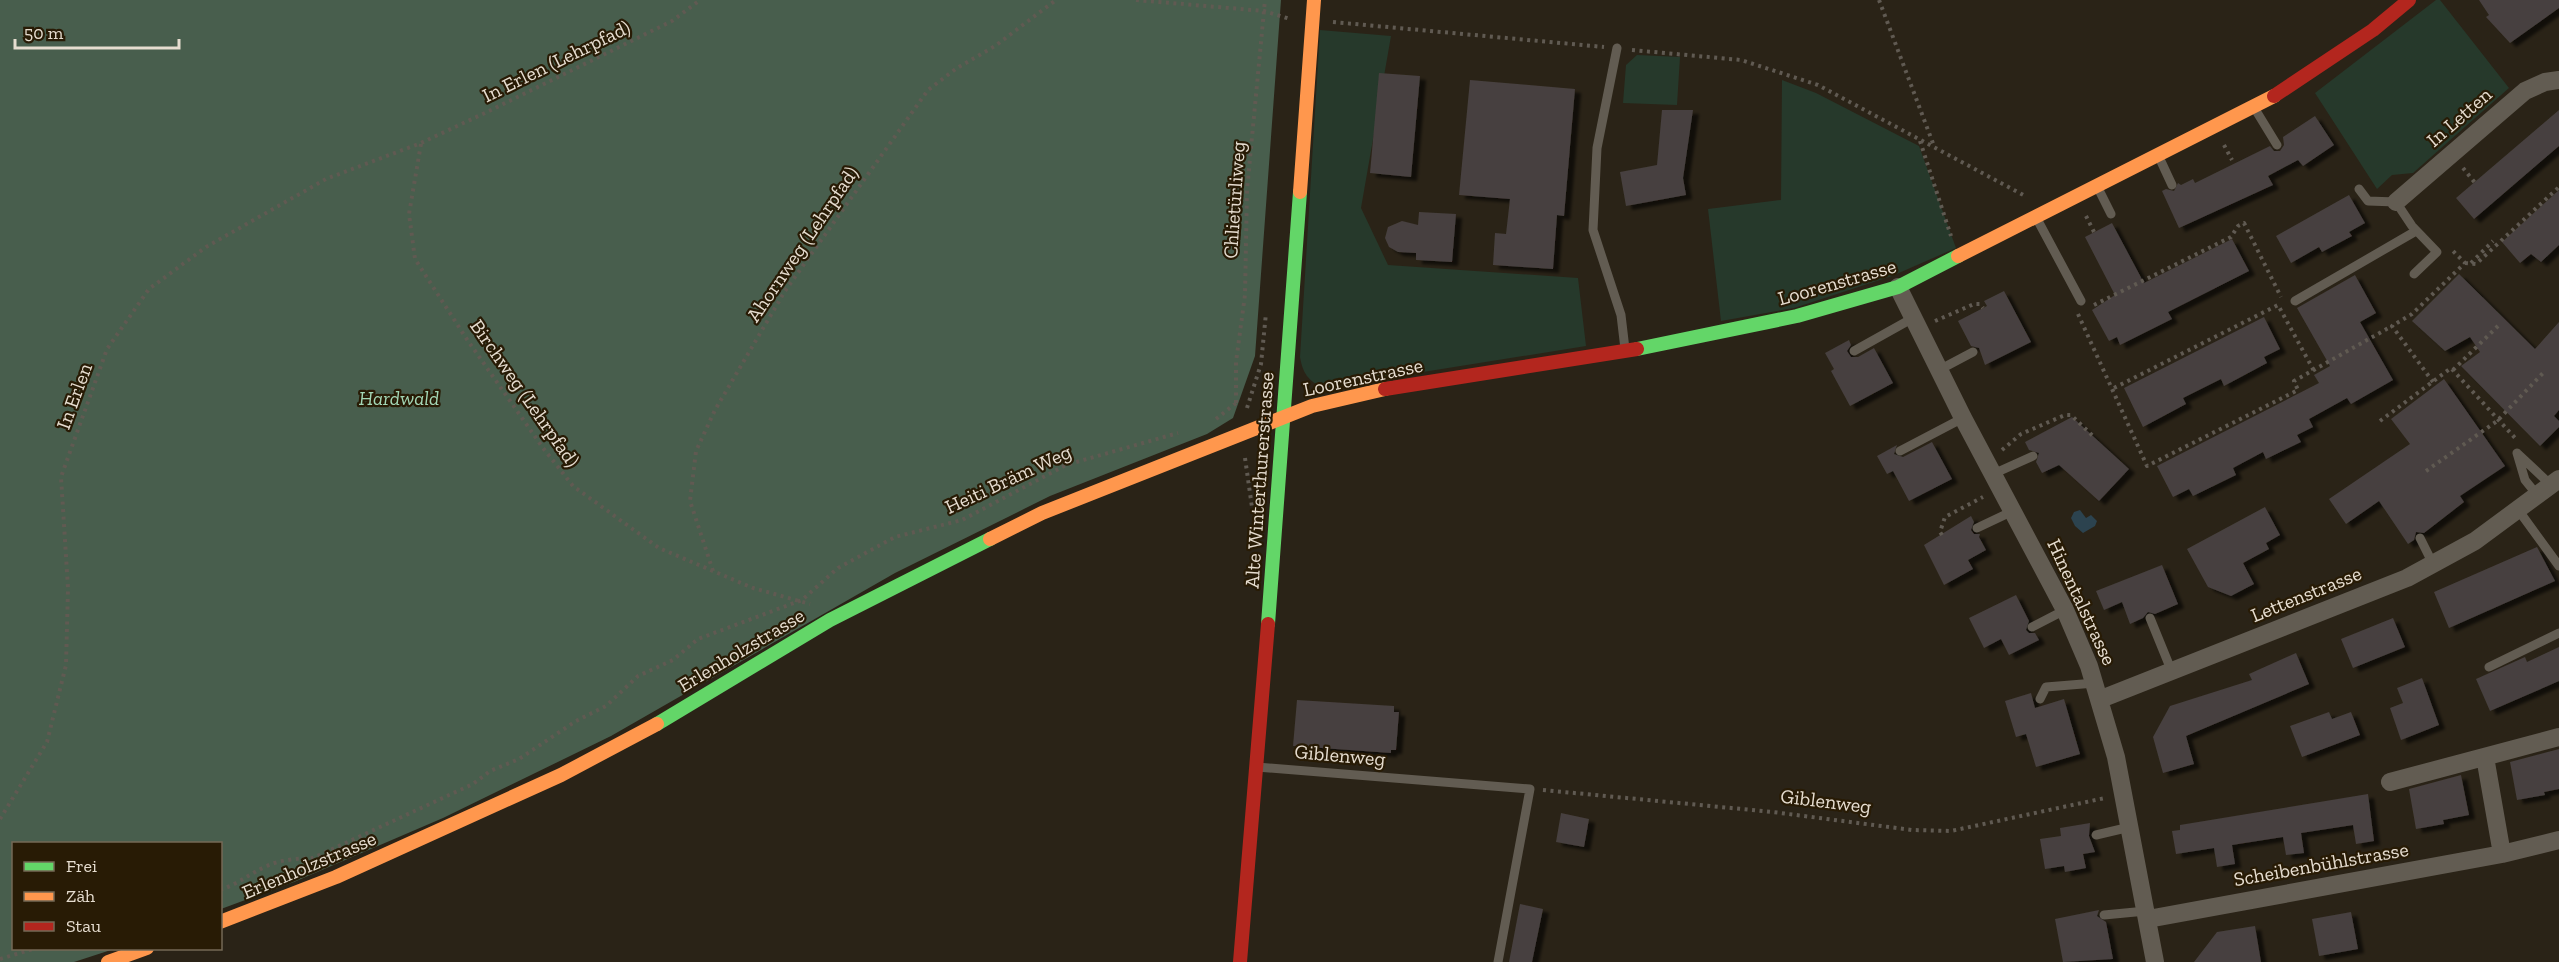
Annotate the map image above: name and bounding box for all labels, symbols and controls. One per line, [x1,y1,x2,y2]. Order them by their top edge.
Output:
scale bar [15,12,178,50]
street label: In Erlen (Lehrpfad) [478,15,634,107]
text: 50 m [24,22,64,44]
street label: In Letten [2422,82,2497,152]
street label: Chlietürliweg [1218,141,1250,259]
street label: Ahornweg (Lehrpfad) [741,162,863,326]
street label: Loorenstrasse [1775,254,1899,310]
street label: Birchweg (Lehrpfad) [465,315,585,471]
street label: Loorenstrasse [1301,353,1425,401]
street label: In Erlen [51,359,97,432]
street label: Alte Winterthurerstrasse [1239,371,1279,589]
park label: Hardwald [359,386,439,410]
street label: Heiti Bräm Weg [941,439,1075,519]
street label: Hinentalstrasse [2042,535,2122,669]
street label: Lettenstrasse [2247,561,2365,627]
street label: Erlenholzstrasse [673,603,809,697]
street label: Giblenweg [1293,739,1387,771]
street label: Giblenweg [1779,784,1873,818]
street label: Erlenholzstrasse [238,826,380,904]
street label: Scheibenbühlstrasse [2232,837,2410,891]
legend [12,842,222,950]
text: Frei [66,855,97,877]
text: Zäh [66,885,95,907]
text: Stau [66,915,101,937]

